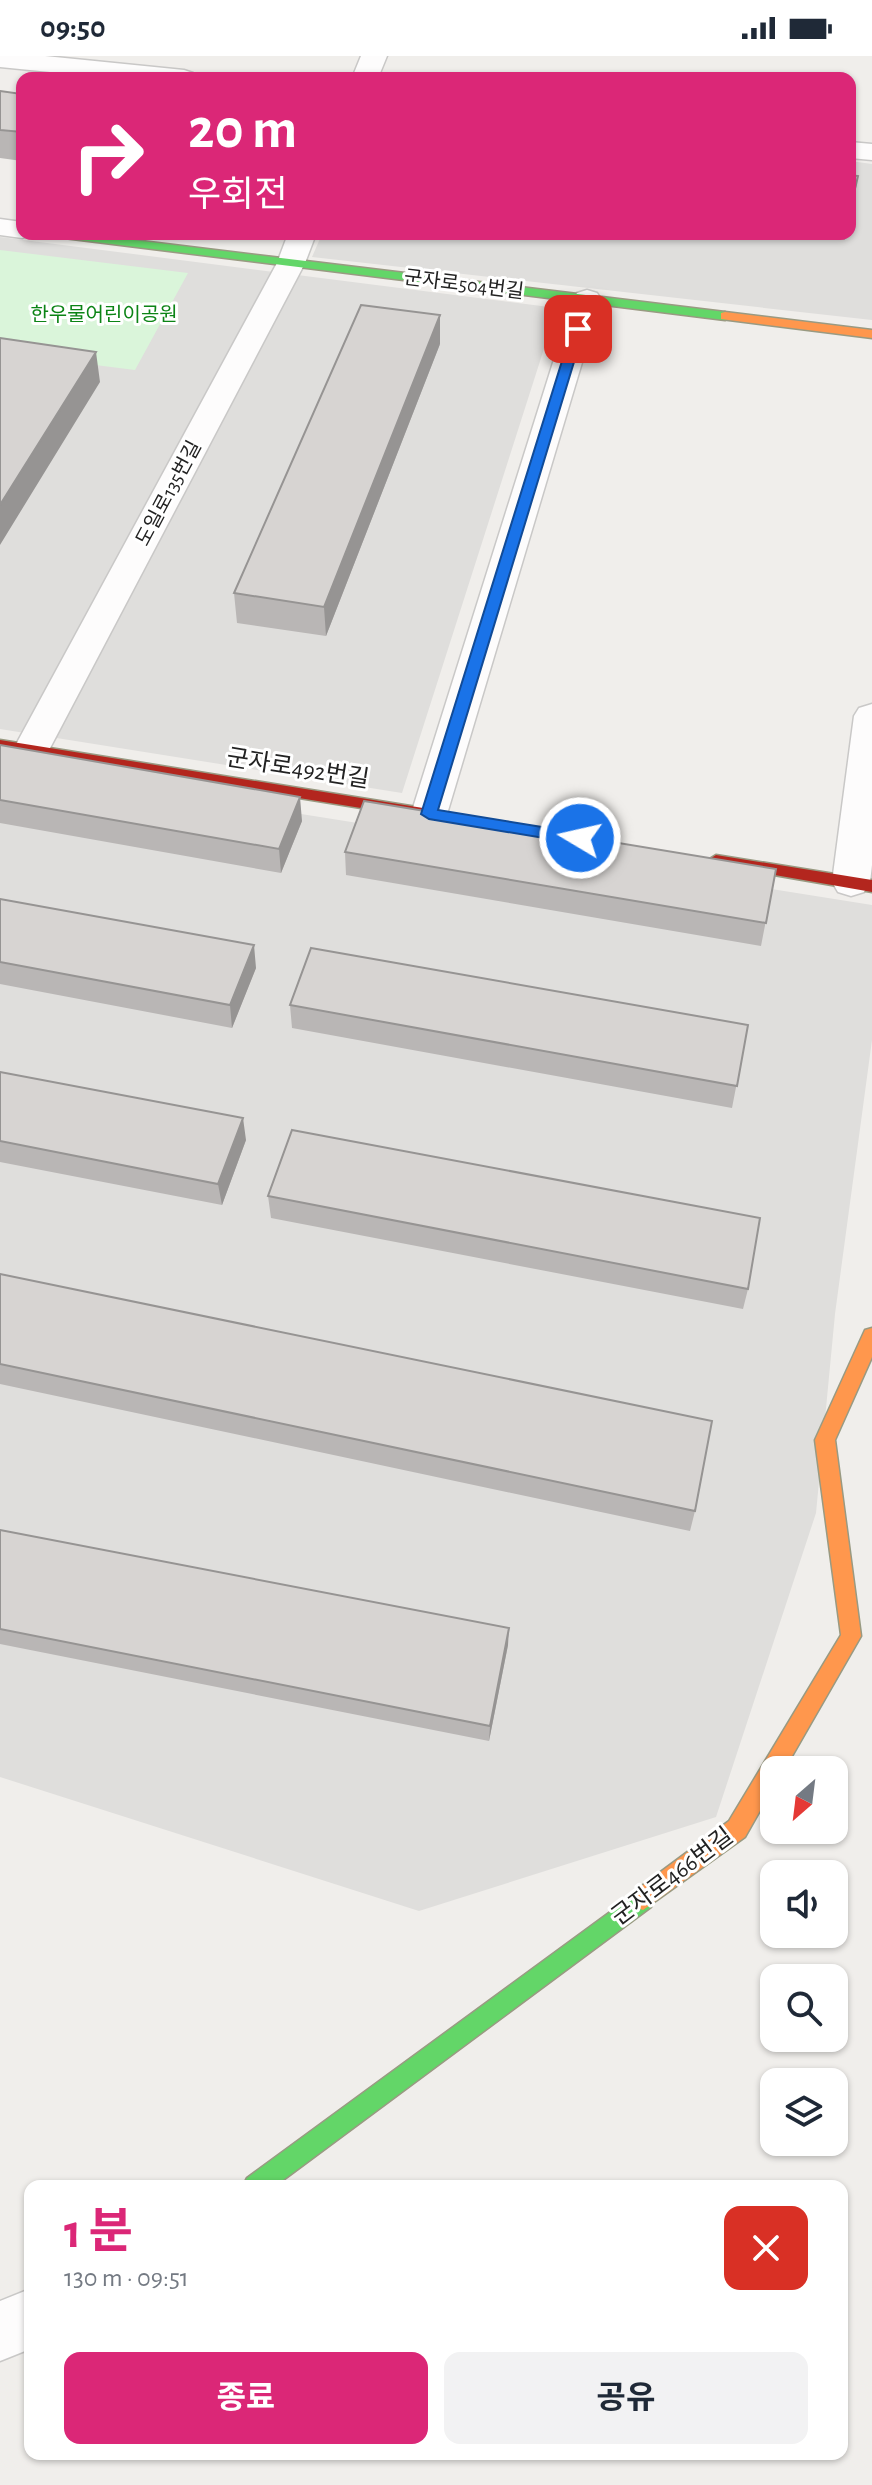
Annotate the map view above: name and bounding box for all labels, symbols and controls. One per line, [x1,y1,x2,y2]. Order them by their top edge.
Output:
text: 09:50 [40,13,106,43]
text: 20 m [188,102,297,158]
icon: right [56,104,160,208]
text: 우회전 [188,177,287,213]
street label: 군자로504번길 [403,267,525,302]
pin [544,295,612,363]
park label: 한우물어린이공원 [30,304,178,325]
icon: arrive [556,307,600,351]
street label: 도일로135번길 [132,437,205,549]
street label: 군자로492번길 [225,745,371,792]
position arrow [538,796,622,880]
north arrow [760,1756,848,1844]
map controls [760,1756,848,2156]
street label: 군자로466번길 [607,1823,738,1930]
button: sound [760,1860,848,1948]
button: search [760,1964,848,2052]
button: layers [760,2068,848,2156]
button: close [724,2206,808,2290]
text: 1 분 [64,2209,133,2257]
text: 130 m · 09:51 [64,2265,189,2291]
button: 종료 [64,2352,428,2444]
button: 공유 [444,2352,808,2444]

